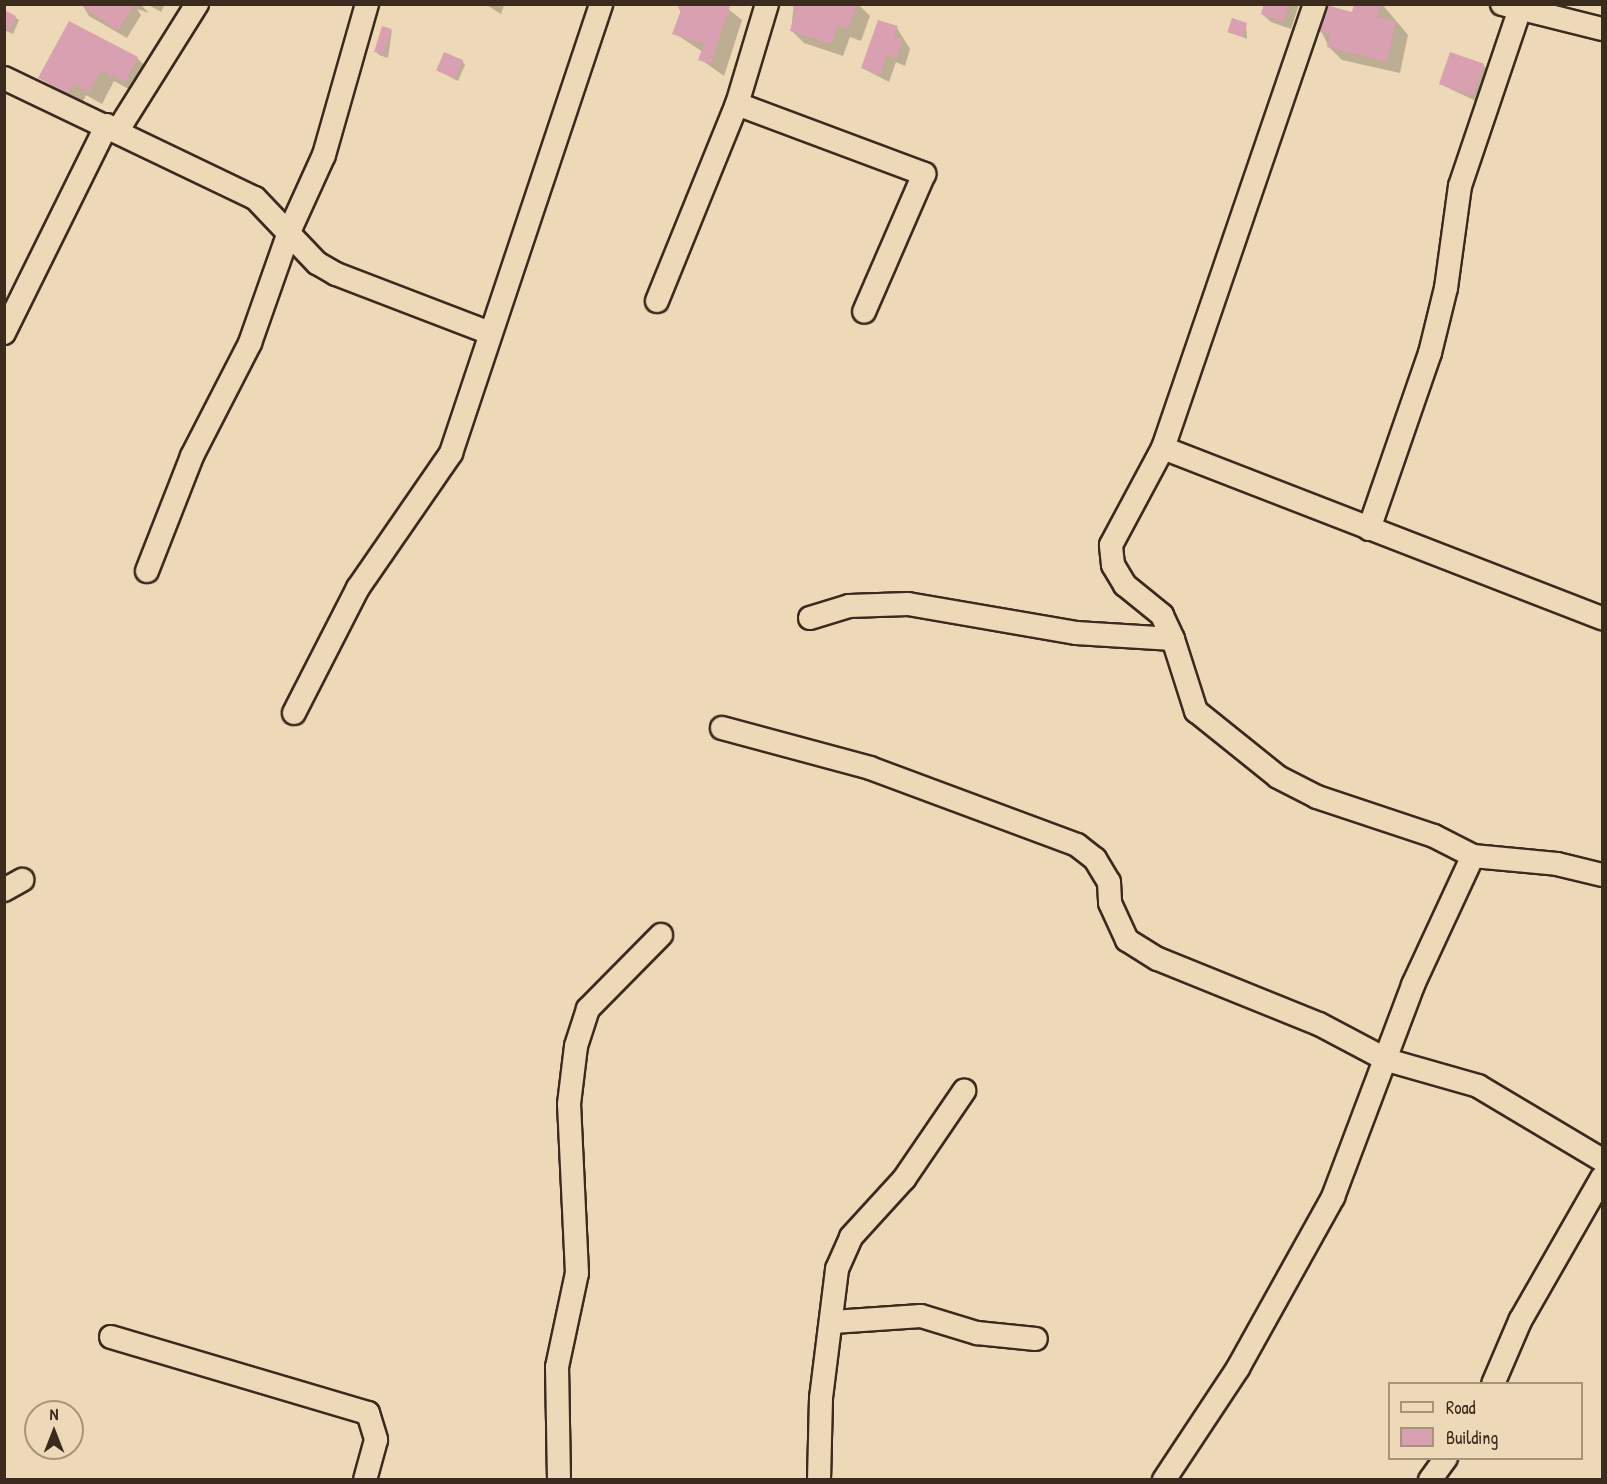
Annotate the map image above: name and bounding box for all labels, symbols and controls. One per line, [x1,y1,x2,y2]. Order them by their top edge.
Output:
legend [1388,1382,1583,1460]
text: Road [1446,1395,1476,1420]
north arrow [24,1400,84,1460]
text: N [50,1403,58,1425]
text: Building [1446,1425,1498,1450]

